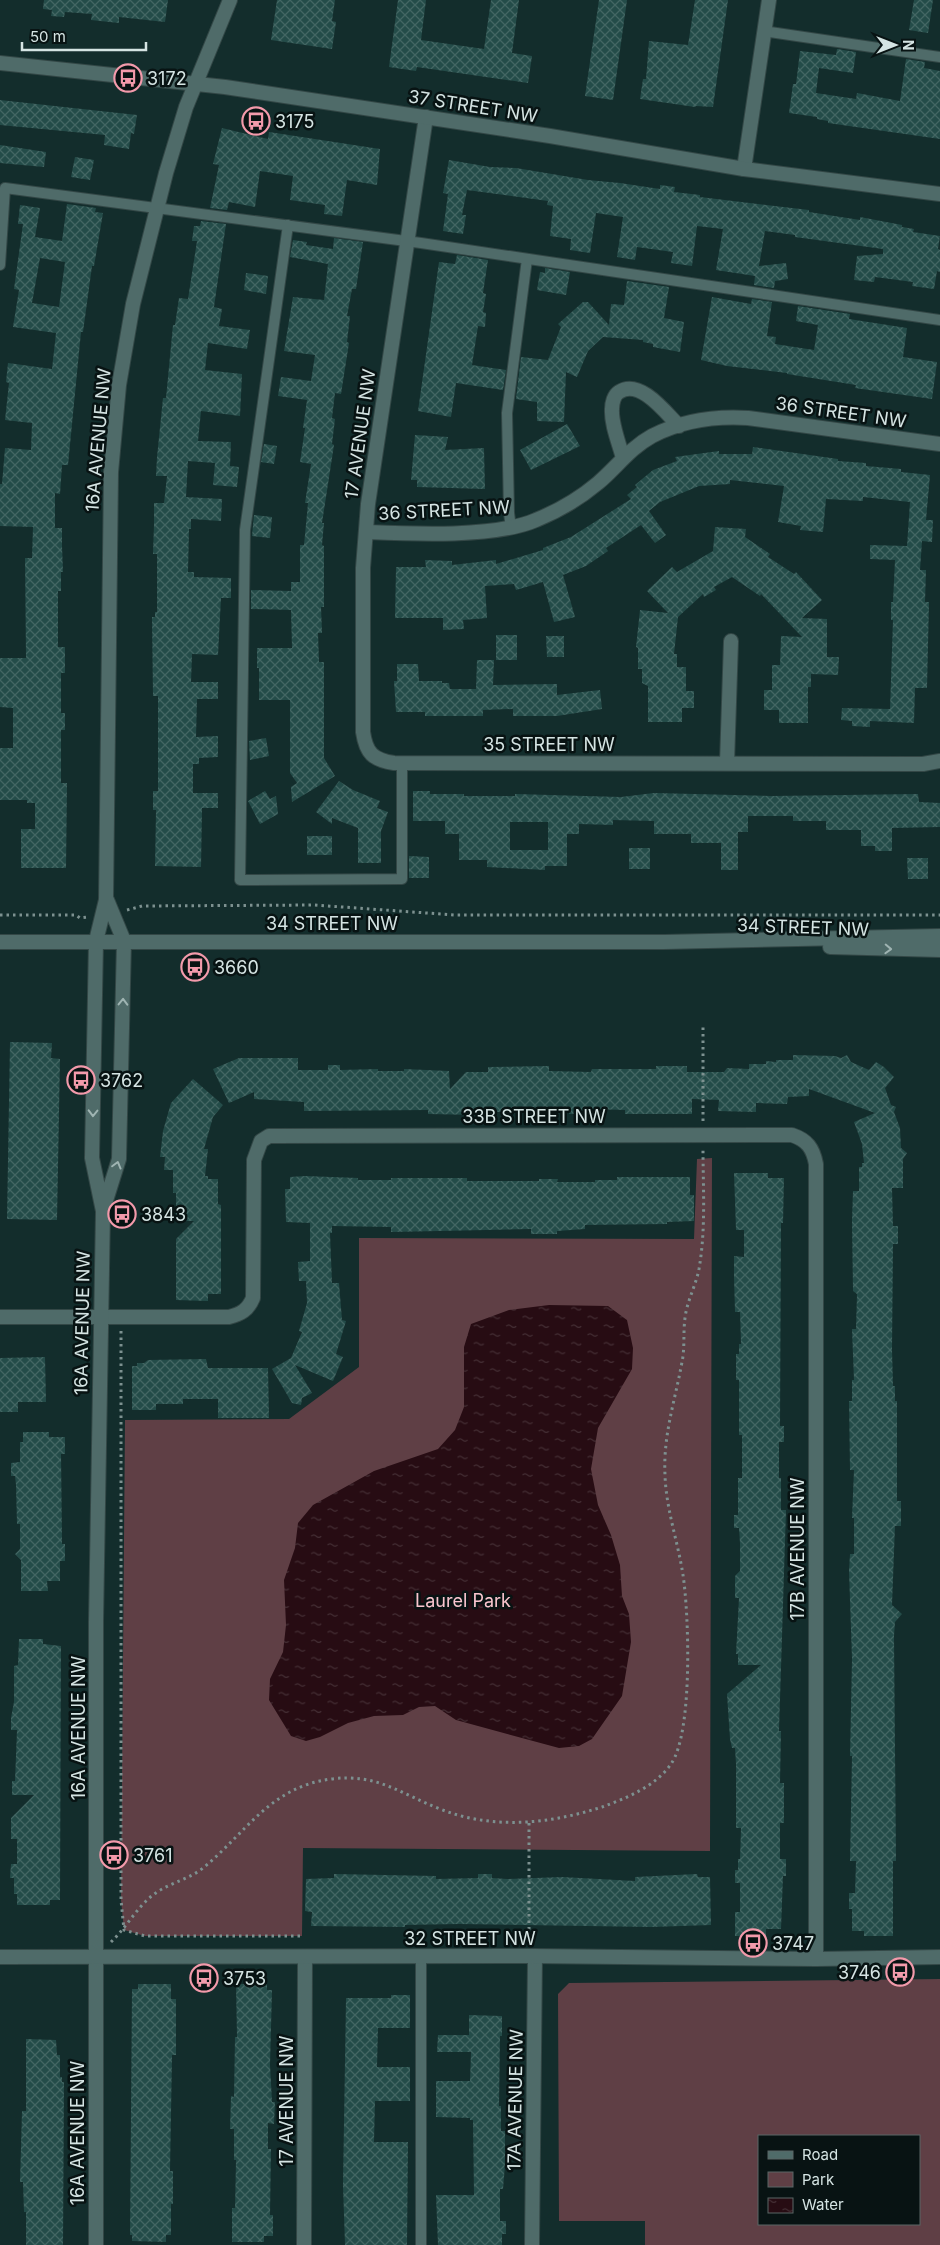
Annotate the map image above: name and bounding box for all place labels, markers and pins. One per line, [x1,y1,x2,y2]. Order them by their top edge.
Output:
bus stop icon: 3172 [113,63,143,93]
place label: 3172 [147,68,187,89]
bus stop icon: 3175 [241,106,271,136]
place label: 3175 [275,111,314,132]
bus stop icon: 3660 [180,952,210,982]
place label: 3660 [214,957,259,978]
bus stop icon: 3762 [66,1065,96,1095]
place label: 3762 [100,1070,143,1091]
bus stop icon: 3843 [107,1199,137,1229]
place label: 3843 [141,1204,186,1225]
bus stop icon: 3761 [99,1840,129,1870]
place label: 3761 [133,1845,173,1866]
bus stop icon: 3747 [738,1928,768,1958]
place label: 3747 [772,1933,814,1954]
bus stop icon: 3746 [885,1957,915,1987]
place label: 3746 [838,1962,881,1983]
bus stop icon: 3753 [189,1963,219,1993]
place label: 3753 [223,1968,266,1989]

